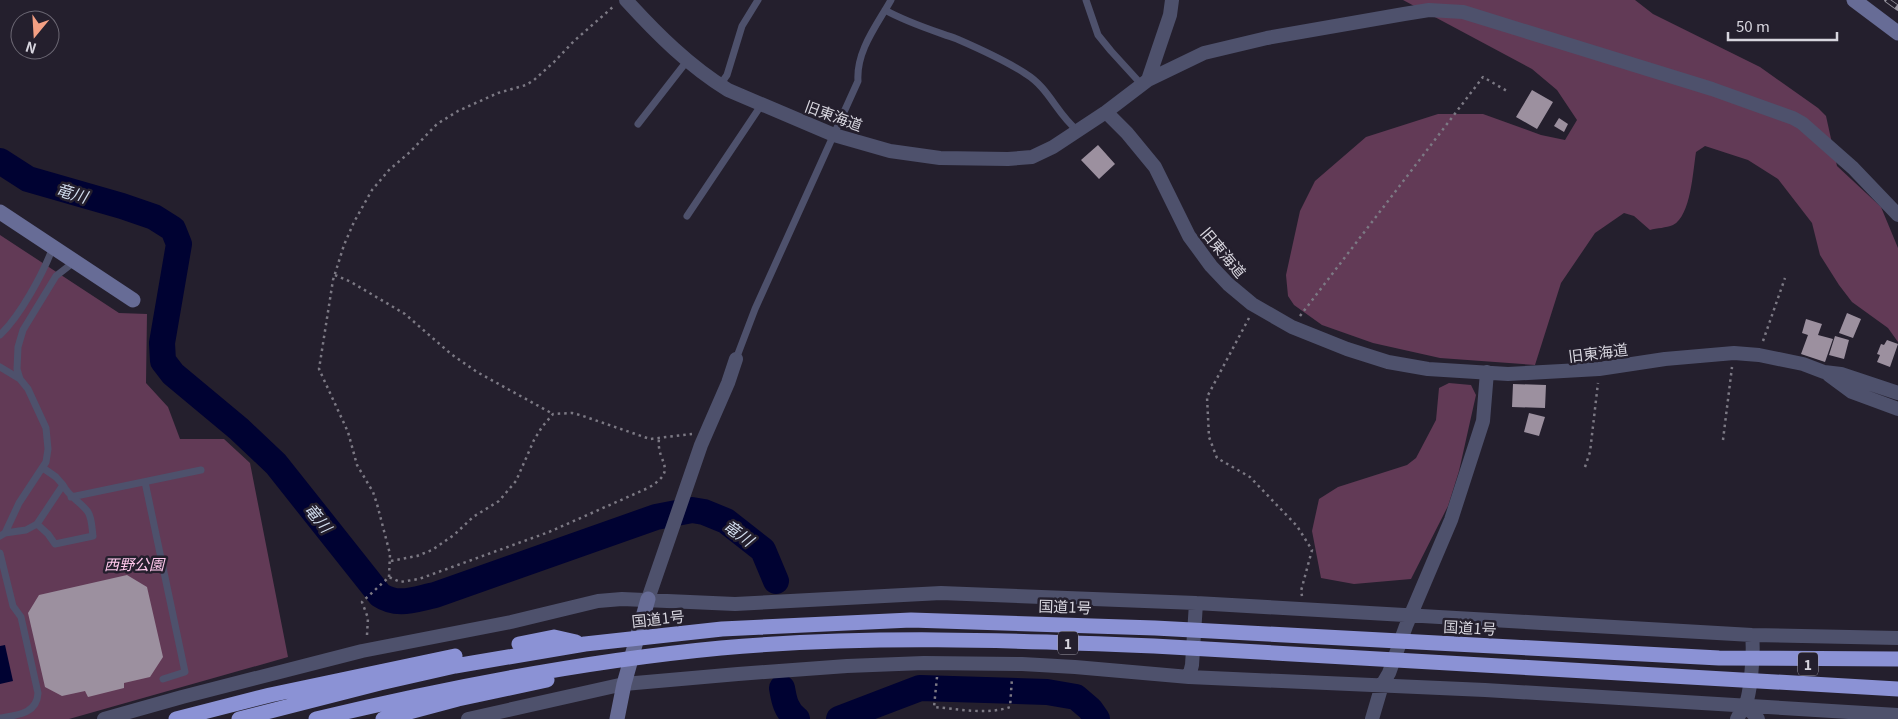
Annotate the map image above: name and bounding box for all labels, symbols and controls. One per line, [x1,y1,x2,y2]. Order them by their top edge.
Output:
north arrow [10,10,60,60]
scale bar [1728,10,1837,42]
text: 50 m [1736,15,1770,36]
text: N [23,37,39,59]
street label: 旧東海道 [802,95,866,135]
water label: 竜川 [53,176,93,208]
street label: 旧東海道 [1197,222,1251,282]
street label: 旧東海道 [1567,338,1629,366]
water label: 竜川 [300,497,340,539]
water label: 竜川 [719,513,761,552]
park label: 西野公園 [104,553,166,574]
street label: 国道1号 [1038,595,1092,617]
street label: 国道1号 [630,605,686,631]
street label: 国道1号 [1443,615,1497,639]
road number: 1 [1058,632,1078,654]
road number: 1 [1798,652,1818,676]

